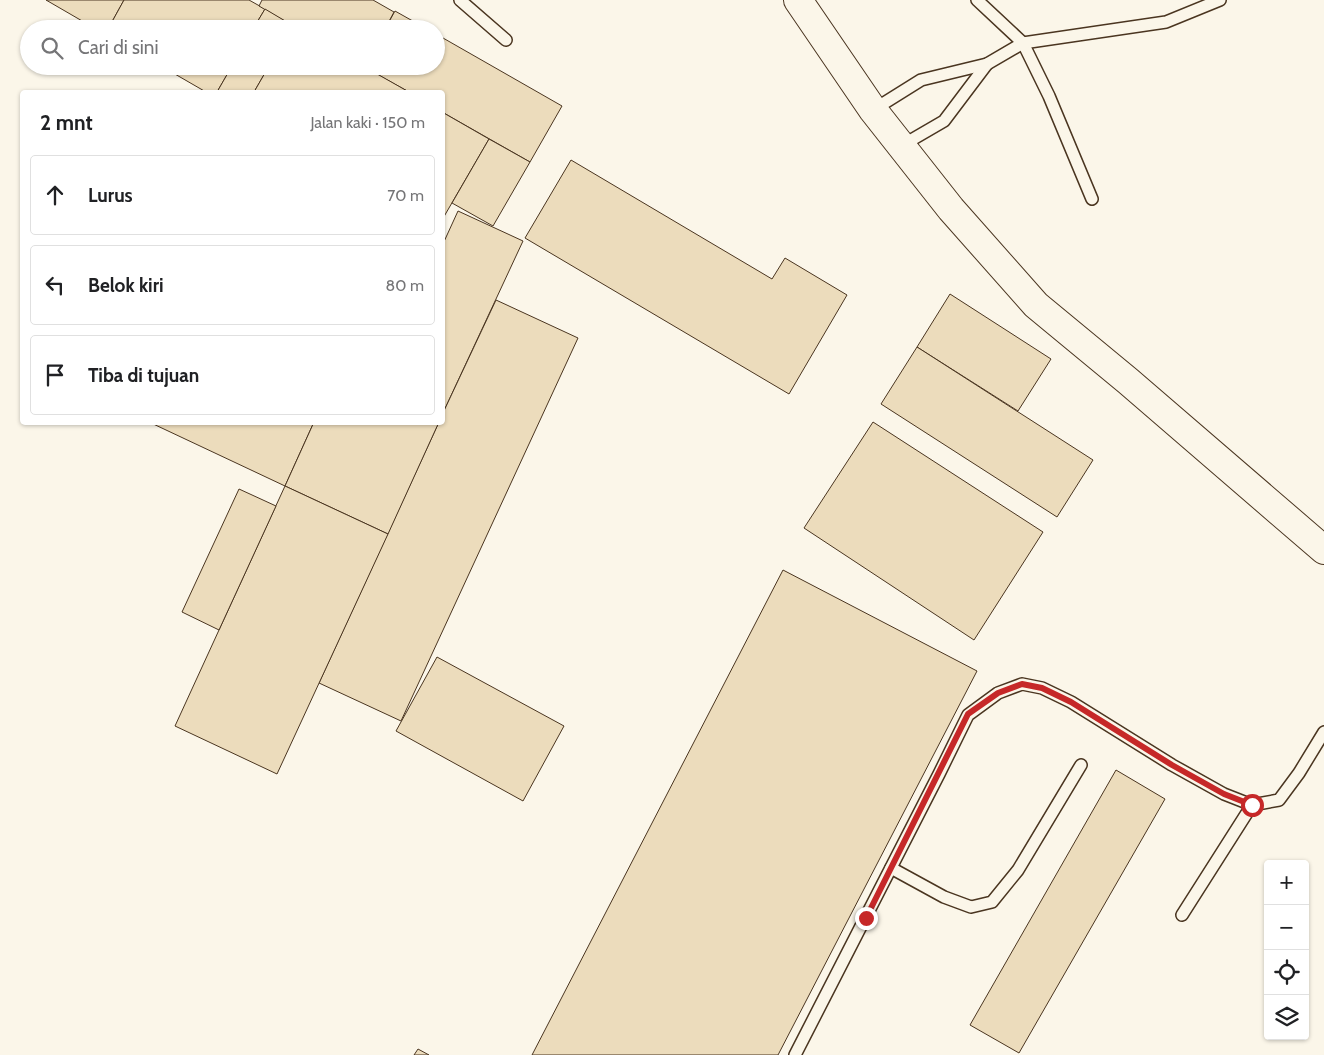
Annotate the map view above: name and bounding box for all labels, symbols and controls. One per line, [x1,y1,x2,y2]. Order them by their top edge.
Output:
search box [20,20,445,75]
icon: search [38,34,66,62]
text: Cari di sini [78,36,159,59]
text: 2 mnt [40,110,93,135]
text: Jalan kaki · 150 m [310,113,425,132]
icon: ahead [41,181,69,209]
text: Lurus [88,184,133,207]
text: 70 m [387,186,424,205]
icon: left [41,271,69,299]
text: Belok kiri [88,274,164,297]
text: 80 m [386,276,424,295]
icon: arrive [41,361,69,389]
text: Tiba di tujuan [88,364,199,387]
route start [1241,794,1264,817]
map controls [1264,860,1309,1040]
button: + [1264,860,1309,905]
button: − [1264,905,1309,950]
route end [855,907,878,930]
button: locate [1264,950,1309,995]
button: layers [1264,995,1309,1040]

